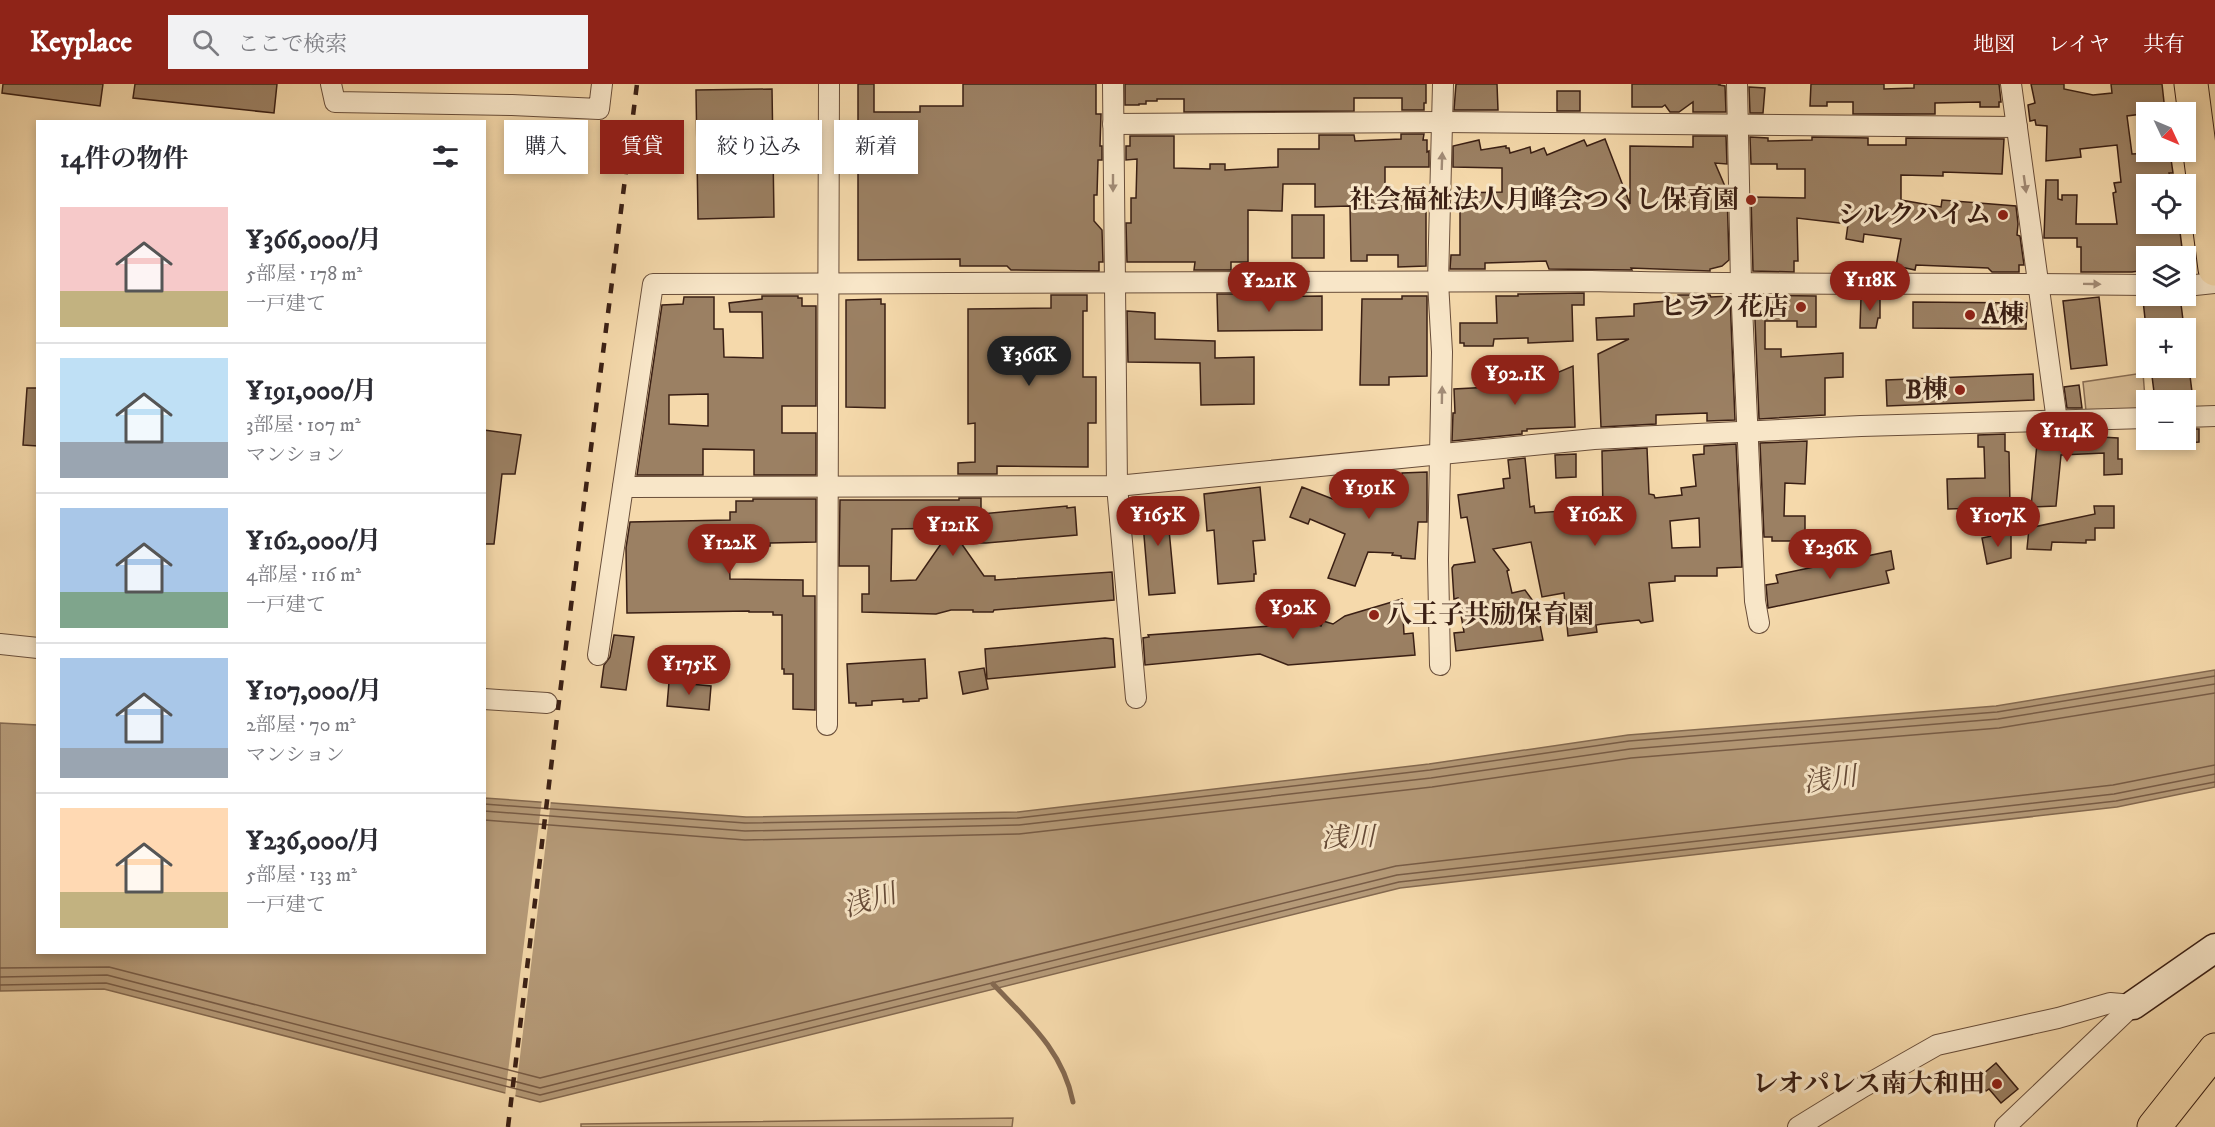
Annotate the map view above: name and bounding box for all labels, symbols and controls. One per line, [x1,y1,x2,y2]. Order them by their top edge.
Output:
search box [168,15,588,69]
text: Keyplace [30,25,132,60]
icon: search [189,26,222,59]
text: ここで検索 [237,31,347,58]
text: 地図 [1973,32,2015,58]
text: レイヤ [2048,32,2110,58]
text: 共有 [2143,32,2185,58]
north arrow [2136,102,2196,162]
map controls [2136,102,2196,450]
chip: 購入 [504,120,588,174]
chip: 賃貸 [600,120,684,174]
chip: 絞り込み [696,120,822,174]
chip: 新着 [834,120,918,174]
icon: filters [429,140,462,173]
text: 14件の物件 [60,143,189,176]
one-way arrow [1437,151,1447,170]
one-way arrow [1108,173,1118,192]
button: locate [2136,174,2196,234]
one-way arrow [2021,175,2030,194]
place label: 社会福祉法人月峰会つくし保育園 [1349,184,1739,217]
marker: 社会福祉法人月峰会つくし保育園 [1744,193,1758,207]
place label: シルクハイム [1838,199,1991,232]
marker: シルクハイム [1996,208,2010,222]
text: ¥366,000/月 [246,224,382,257]
icon: home [108,231,180,303]
button: layers [2136,246,2196,306]
pin: ¥118K [1828,261,1912,312]
text: 5部屋 · 178 m² [246,262,362,287]
pin: ¥221K [1227,262,1311,313]
text: ¥118K [1844,268,1896,293]
text: ¥221K [1242,269,1296,294]
one-way arrow [2083,279,2102,289]
place label: ヒラノ花店 [1660,291,1789,324]
text: 一戸建て [246,292,326,317]
place label: A棟 [1981,299,2025,332]
marker: ヒラノ花店 [1794,300,1808,314]
marker: A棟 [1963,308,1977,322]
button: + [2136,318,2196,378]
pin: ¥366K [987,336,1071,387]
text: ¥366K [1001,343,1057,368]
pin: ¥92.1K [1466,355,1564,406]
text: ¥92.1K [1485,362,1545,387]
place label: B棟 [1906,374,1948,407]
text: ¥191,000/月 [246,375,377,408]
icon: home [108,382,180,454]
marker: B棟 [1953,383,1967,397]
one-way arrow [1437,386,1446,405]
button: − [2136,390,2196,450]
pin: ¥114K [2025,412,2109,463]
text: 3部屋 · 107 m² [246,413,361,438]
text: ¥114K [2040,419,2094,444]
text: マンション [246,443,345,468]
pin: ¥191K [1327,469,1411,520]
text: ¥191K [1343,476,1395,501]
pin: ¥165K [1116,496,1200,547]
pin: ¥162K [1553,496,1637,547]
pin: ¥107K [1956,497,2040,548]
text: ¥165K [1130,503,1186,528]
text: ¥162K [1568,503,1622,528]
text: ¥107K [1970,504,2026,529]
pin: ¥121K [911,506,995,557]
text: ¥121K [927,513,979,538]
pin: ¥122K [687,524,771,575]
text: ¥162,000/月 [246,525,382,558]
pin: ¥236K [1788,529,1872,580]
text: ¥122K [702,531,756,556]
icon: home [108,532,180,604]
text: ¥236K [1802,536,1858,561]
text: 4部屋 · 116 m² [246,563,361,588]
pin: ¥92K [1257,589,1329,640]
text: 一戸建て [246,593,326,618]
text: ¥92K [1269,596,1317,621]
place label: 八王子共励保育園 [1386,599,1594,632]
marker: 八王子共励保育園 [1367,608,1381,622]
pin: ¥175K [647,645,731,696]
text: ¥175K [661,652,717,677]
text: ¥107,000/月 [246,675,382,708]
icon: home [108,682,180,754]
text: 2部屋 · 70 m² [246,713,356,738]
text: マンション [246,743,345,768]
water label: 浅川 [1801,759,1862,801]
water label: 浅川 [1320,820,1379,856]
text: ¥236,000/月 [246,825,382,858]
icon: home [108,832,180,904]
text: 5部屋 · 133 m² [246,863,357,888]
water label: 浅川 [839,876,904,925]
text: 一戸建て [246,893,326,918]
place label: レオパレス南大和田 [1752,1068,1985,1101]
marker: レオパレス南大和田 [1990,1077,2004,1091]

